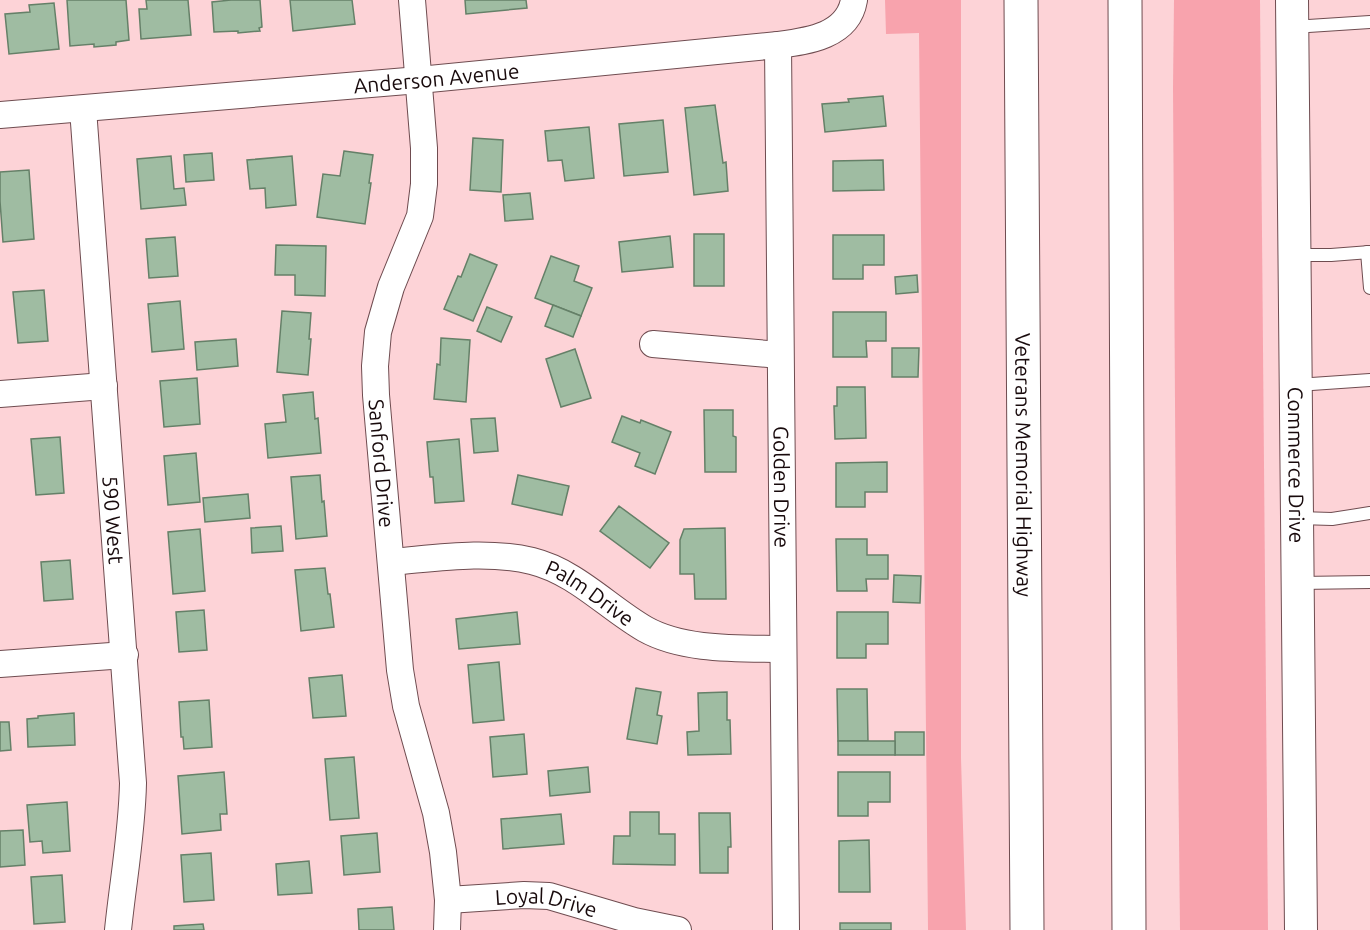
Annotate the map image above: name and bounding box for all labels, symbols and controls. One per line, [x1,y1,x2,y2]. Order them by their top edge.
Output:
street label: Anderson Avenue [352,58,521,97]
street label: Veterans Memorial Highway [1011,333,1037,597]
street label: Commerce Drive [1284,386,1309,543]
street label: Sanford Drive [364,398,400,529]
street label: Golden Drive [769,426,795,548]
street label: 590 West [98,475,129,565]
street label: Palm Drive [542,555,639,631]
street label: Loyal Drive [494,883,600,922]

